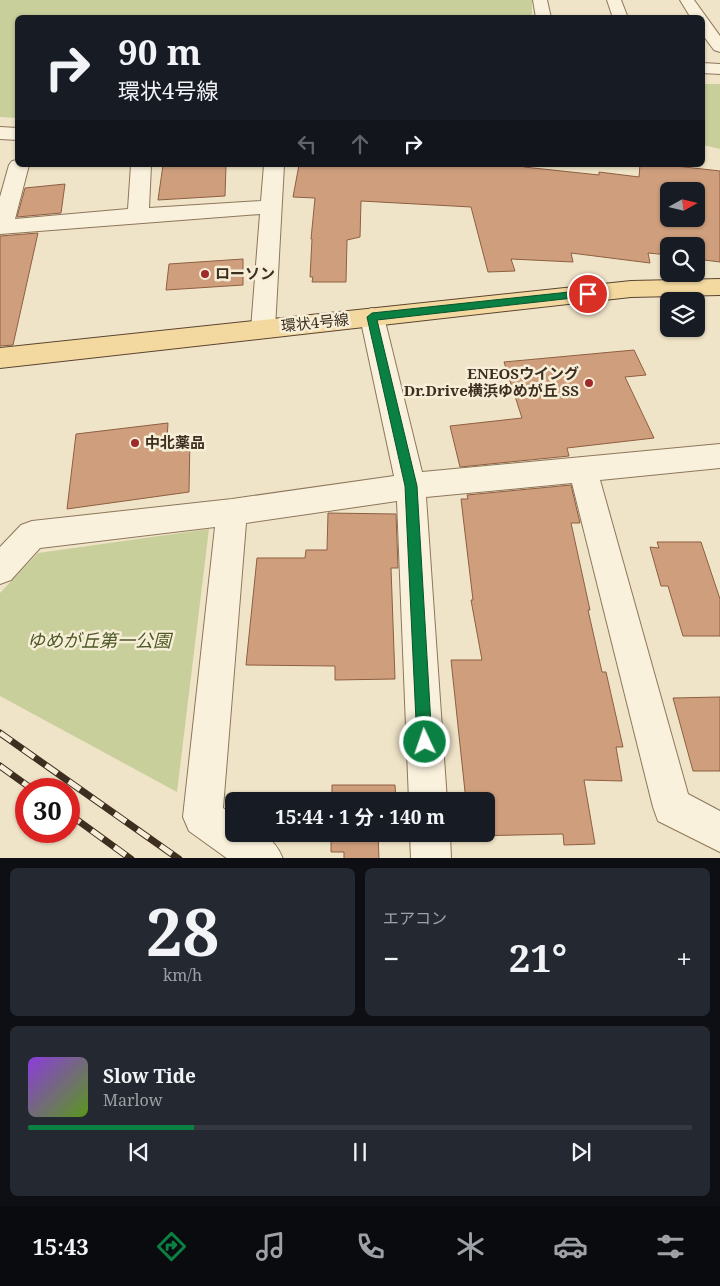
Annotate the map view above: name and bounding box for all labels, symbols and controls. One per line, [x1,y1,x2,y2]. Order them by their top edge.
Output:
text: 90 m [118,28,201,75]
icon: right [35,35,100,100]
text: 環状4号線 [118,75,218,105]
icon: left [293,130,321,158]
icon: ahead [346,130,374,158]
icon: right [399,130,427,158]
north arrow [660,182,705,228]
map controls [660,182,705,337]
button: search [660,237,705,282]
place label: ローソン [215,263,275,283]
marker: ローソン [199,268,211,280]
pin [567,273,609,315]
icon: arrive [574,280,602,308]
button: layers [660,292,705,337]
street label: 環状4号線 [280,308,350,336]
place label: ENEOSウイング Dr.Drive横浜ゆめが丘 SS [404,363,579,400]
marker: ENEOSウイング Dr.Drive横浜ゆめが丘 SS [583,377,595,389]
place label: 中北薬品 [145,432,205,452]
marker: 中北薬品 [129,437,141,449]
park label: ゆめが丘第一公園 [27,628,174,652]
position arrow [398,715,450,767]
speed limit sign: 30 [15,778,80,843]
text: 15:44 · 1 分 · 140 m [275,804,445,830]
text: 28 [146,887,219,975]
text: エアコン [383,907,447,929]
text: 21° [509,931,567,983]
text: − [383,939,399,977]
text: + [676,939,692,977]
text: km/h [163,964,202,986]
text: Slow Tide [103,1063,196,1089]
text: Marlow [103,1089,163,1111]
icon: previous [125,1138,153,1166]
icon: pause [346,1138,374,1166]
icon: next [567,1138,595,1166]
icon: directions [154,1229,189,1264]
icon: music [253,1229,288,1264]
icon: phone [353,1229,388,1264]
icon: climate [453,1229,488,1264]
icon: car [553,1229,588,1264]
icon: filters [653,1229,688,1264]
text: 15:43 [32,1231,89,1261]

